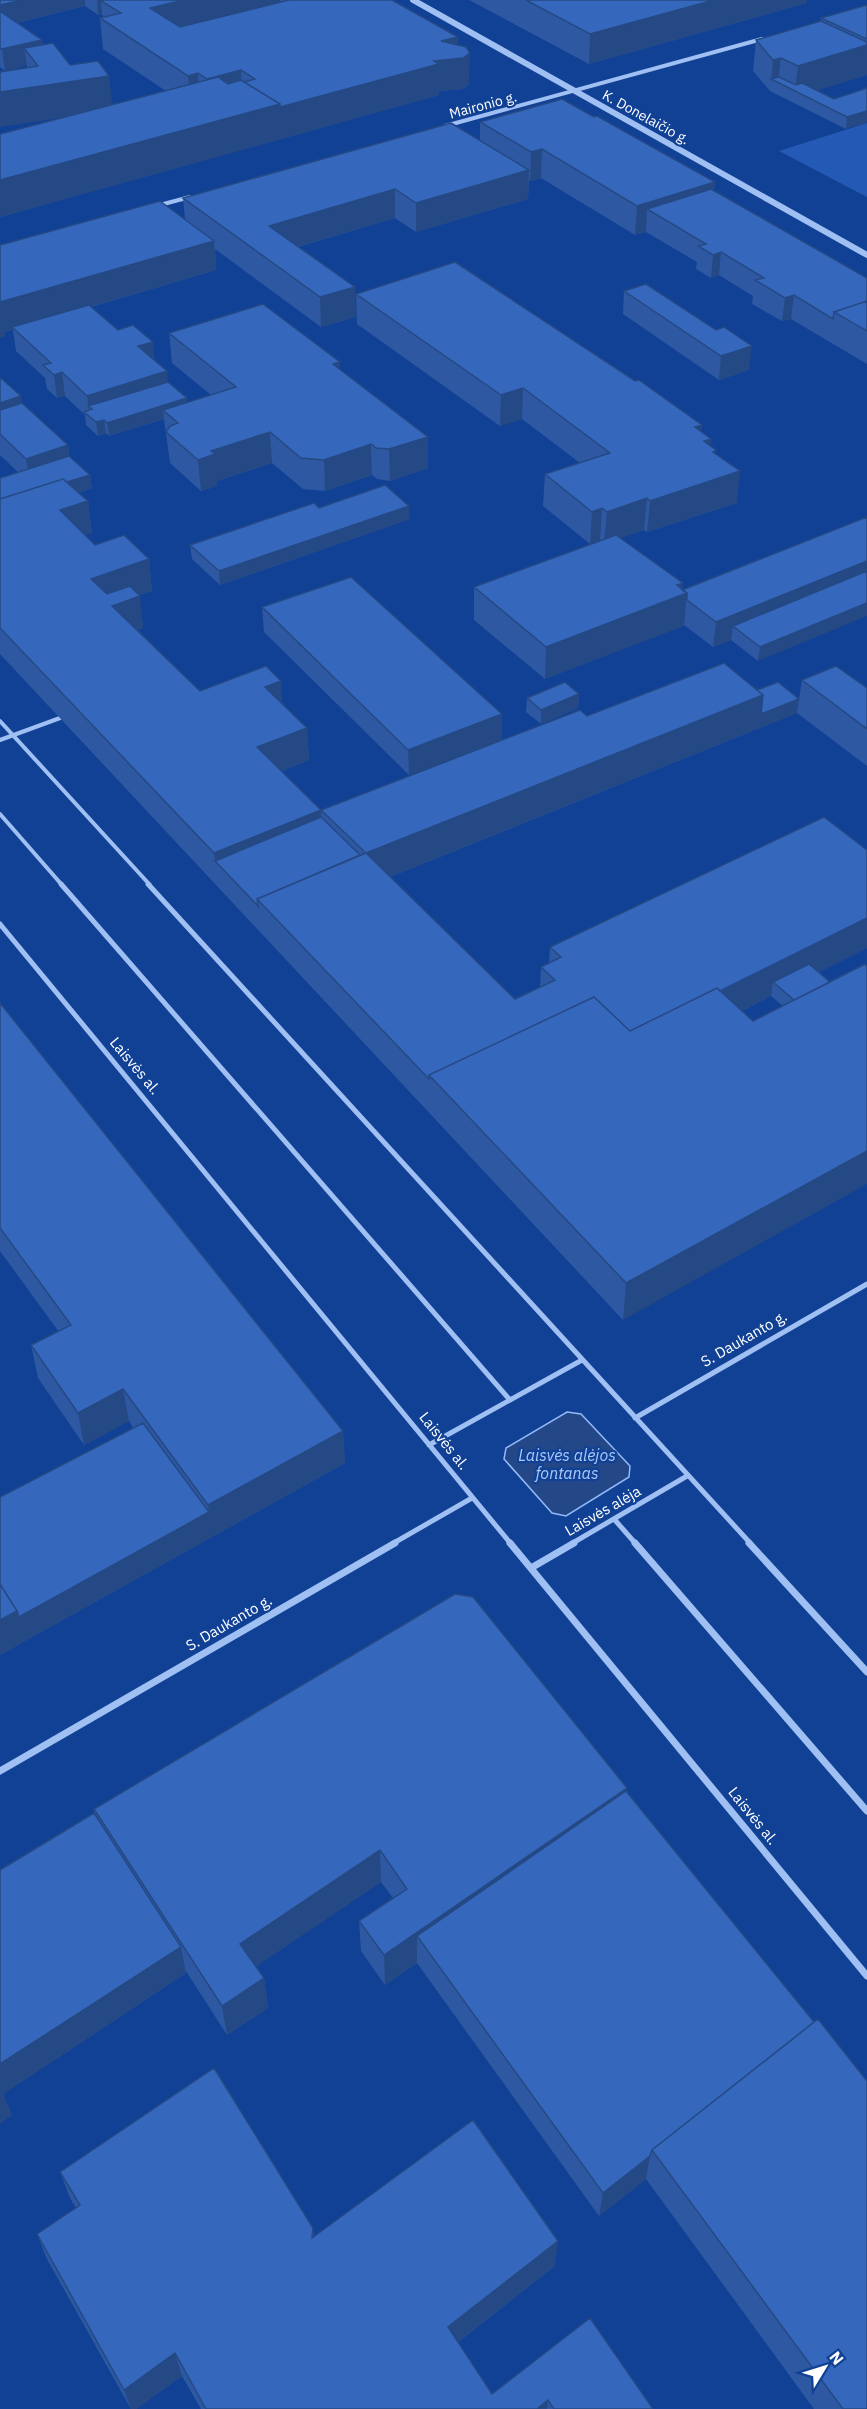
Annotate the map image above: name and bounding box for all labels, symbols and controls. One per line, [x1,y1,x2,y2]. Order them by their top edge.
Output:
street label: K. Donelaičio g. [599,86,693,148]
street label: Maironio g. [447,87,519,123]
street label: Laisvės al. [106,1033,165,1098]
street label: S. Daukanto g. [697,1306,790,1371]
street label: Laisvės al. [415,1408,473,1473]
water label: Laisvės alėjos fontanas [518,1445,616,1483]
street label: Laisvės alėja [561,1481,644,1540]
street label: S. Daukanto g. [182,1590,275,1655]
street label: Laisvės al. [724,1783,782,1848]
north arrow [795,2337,855,2397]
text: N [825,2347,848,2368]

